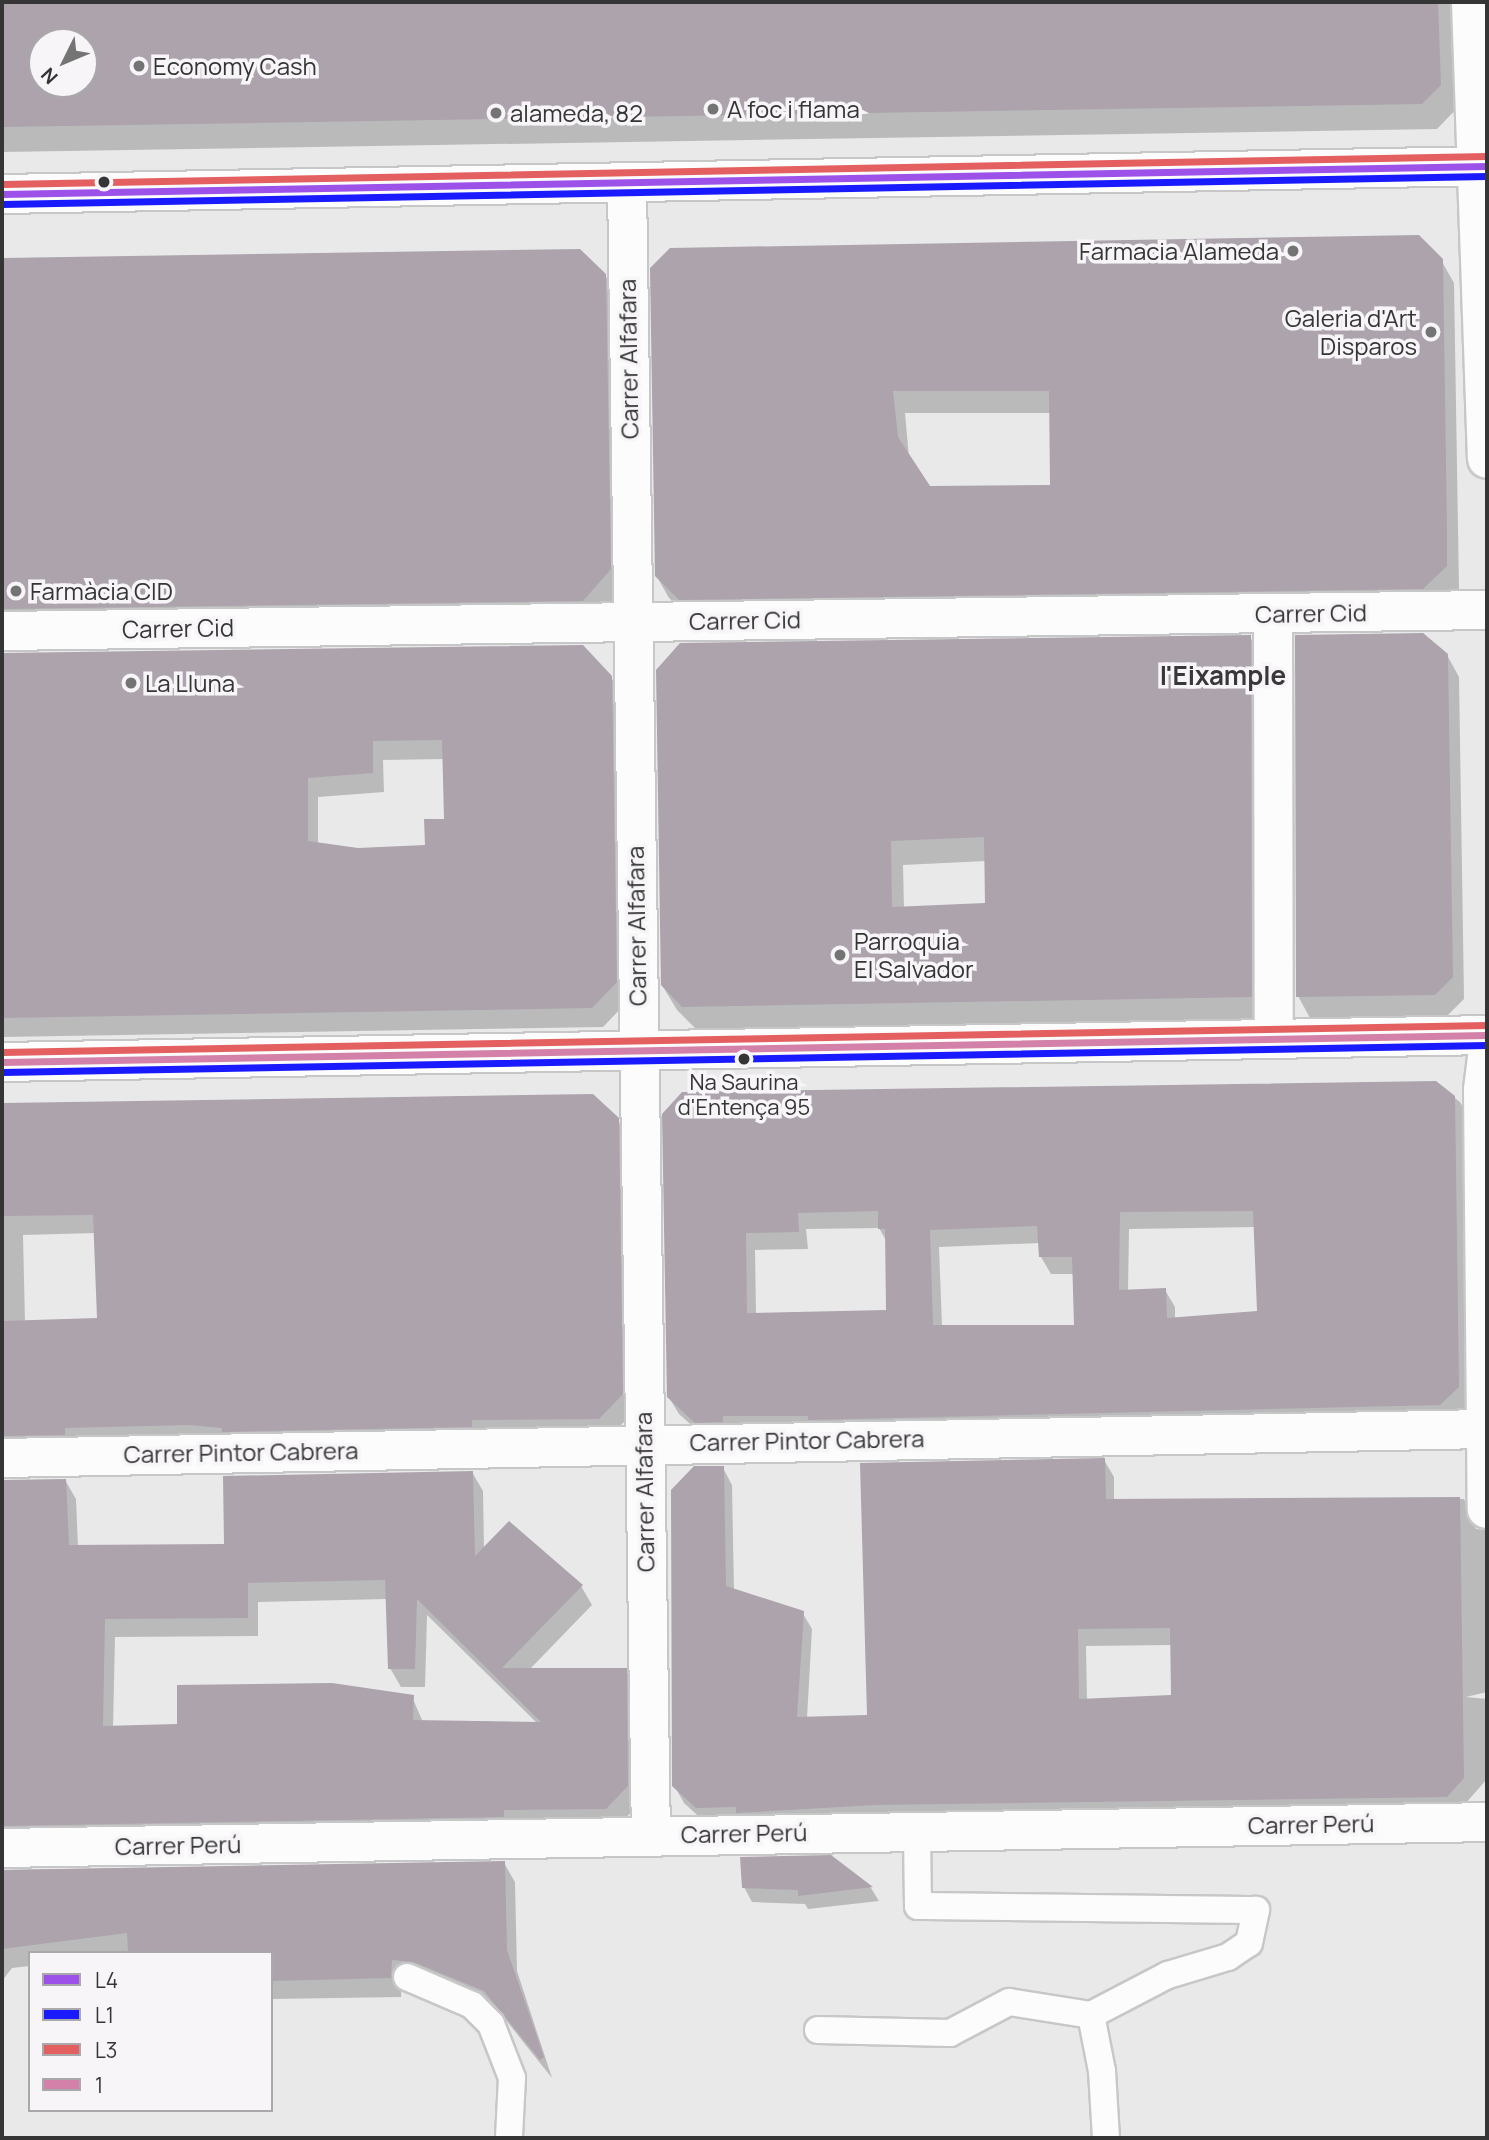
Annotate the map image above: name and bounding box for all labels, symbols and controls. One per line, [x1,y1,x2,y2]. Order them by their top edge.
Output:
north arrow [28,28,98,98]
place label: Economy Cash [153,52,317,80]
marker: Economy Cash [131,58,147,74]
text: N [35,62,63,90]
place label: A foc i flama [727,95,860,123]
place label: alameda, 82 [510,99,643,127]
marker: A foc i flama [705,101,721,117]
marker: alameda, 82 [488,105,504,121]
unlabelled marker [97,175,111,189]
place label: Farmacia Alameda [1079,237,1279,265]
marker: Farmacia Alameda [1285,243,1301,259]
street label: Carrer Alfafara [612,279,644,439]
place label: Galeria d'Art Disparos [1285,304,1417,360]
marker: Galeria d'Art Disparos [1423,324,1439,340]
place label: Farmàcia CID [30,577,173,605]
marker: Farmàcia CID [8,583,24,599]
street label: Carrer Cid [1255,598,1367,628]
street label: Carrer Cid [689,605,801,635]
street label: Carrer Cid [122,613,234,643]
district label: l'Eixample [1160,660,1286,692]
place label: La Lluna [145,669,235,697]
marker: La Lluna [123,675,139,691]
street label: Carrer Alfafara [620,846,652,1006]
place label: Parroquia El Salvador [854,927,974,983]
marker: Parroquia El Salvador [832,947,848,963]
marker: Na Saurina d'Entença 95 [737,1052,751,1066]
place label: Na Saurina d'Entença 95 [678,1069,810,1120]
street label: Carrer Alfafara [628,1412,660,1572]
street label: Carrer Pintor Cabrera [689,1424,925,1456]
street label: Carrer Pintor Cabrera [123,1436,359,1468]
street label: Carrer Perú [1248,1808,1374,1840]
street label: Carrer Perú [681,1817,807,1849]
street label: Carrer Perú [115,1829,241,1861]
legend [28,1951,273,2112]
text: L4 [95,1966,118,1994]
text: L1 [95,2001,114,2029]
text: L3 [95,2036,117,2064]
text: 1 [95,2071,103,2099]

